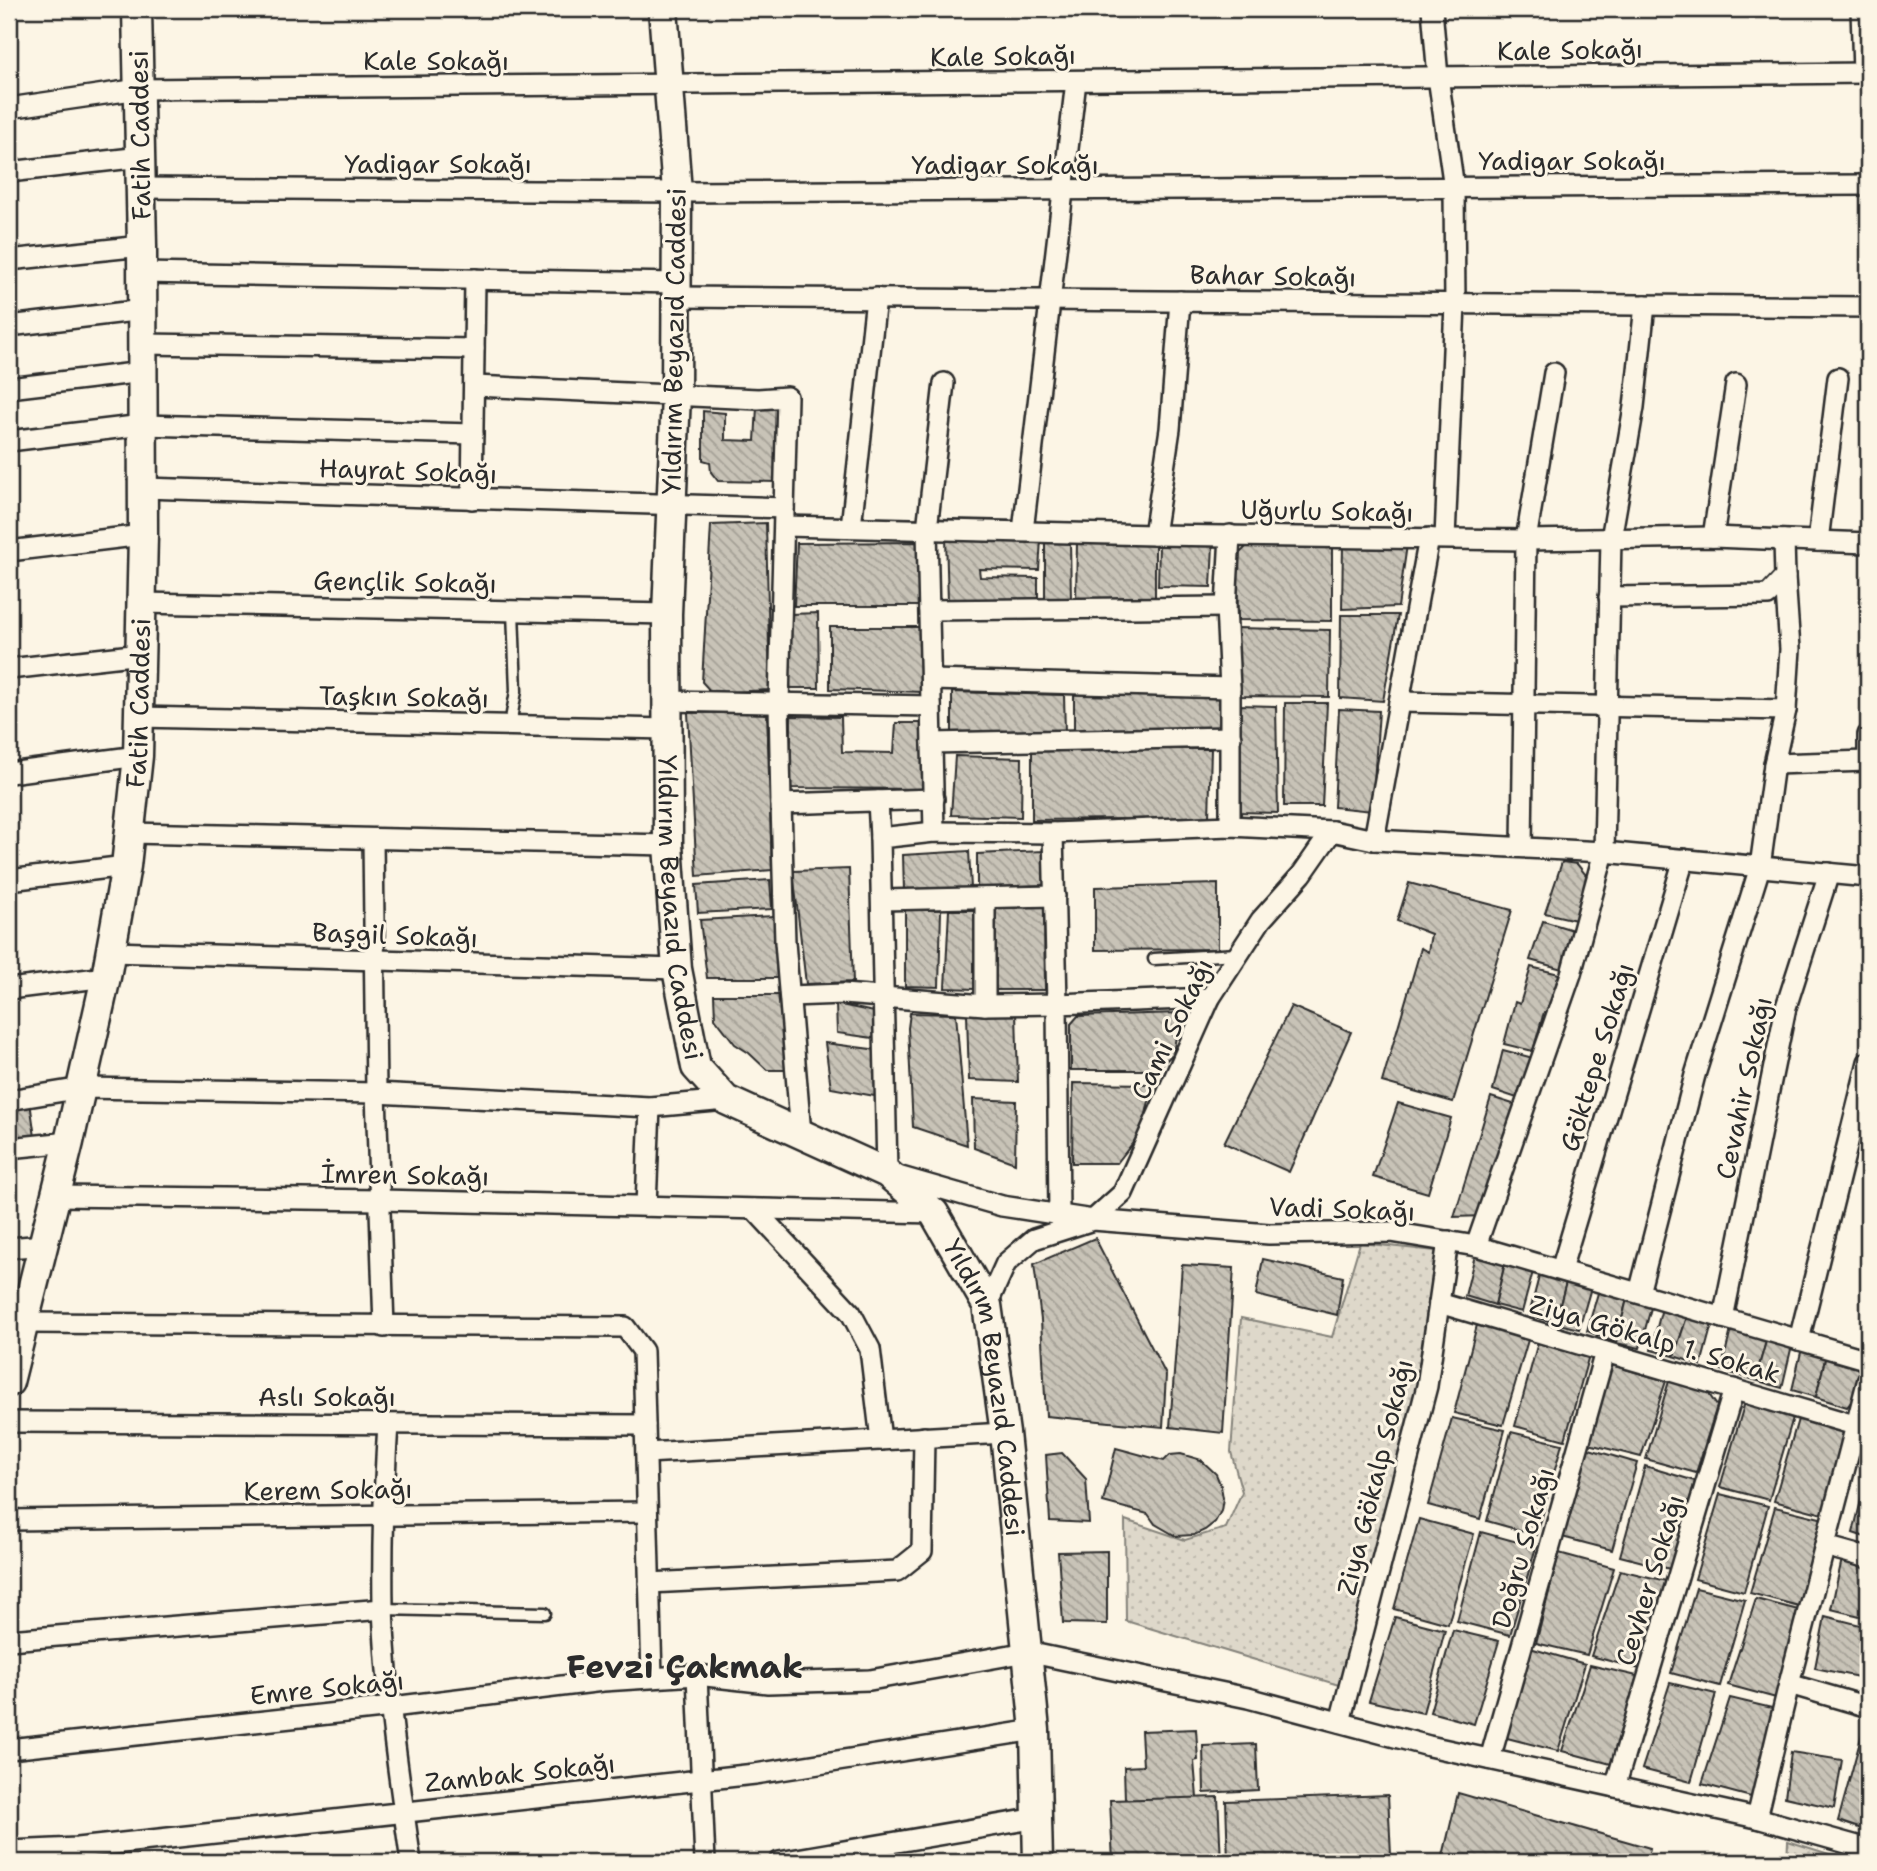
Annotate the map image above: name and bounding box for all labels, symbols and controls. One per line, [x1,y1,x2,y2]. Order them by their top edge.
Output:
street label: Kale Sokağı [1497,31,1643,68]
street label: Kale Sokağı [930,37,1076,74]
street label: Kale Sokağı [363,43,509,78]
street label: Fatih Caddesi [121,50,158,220]
street label: Yadigar Sokağı [1478,143,1666,178]
street label: Yadigar Sokağı [344,146,532,181]
street label: Yadigar Sokağı [911,147,1099,182]
street label: Yıldırım Beyazıd Caddesi [653,187,694,495]
street label: Bahar Sokağı [1189,257,1357,294]
street label: Hayrat Sokağı [318,450,498,491]
street label: Uğurlu Sokağı [1240,491,1414,530]
street label: Gençlik Sokağı [313,562,497,601]
street label: Fatih Caddesi [117,617,158,790]
street label: Taşkın Sokağı [319,678,489,715]
street label: Yıldırım Beyazıd Caddesi [651,755,712,1063]
street label: Başgil Sokağı [312,914,478,955]
street label: Cami Sokağı [1122,952,1221,1105]
street label: Göktepe Sokağı [1551,958,1642,1155]
street label: Cevahir Sokağı [1707,993,1780,1182]
street label: İmren Sokağı [321,1156,490,1193]
street label: Vadi Sokağı [1268,1188,1416,1229]
street label: Yıldırım Beyazıd Caddesi [936,1232,1033,1538]
street label: Ziya Gökalp 1. Sokak [1526,1286,1784,1391]
street label: Ziya Gökalp Sokağı [1328,1355,1421,1599]
street label: Aslı Sokağı [258,1379,396,1414]
street label: Doğru Sokağı [1483,1463,1562,1633]
street label: Kerem Sokağı [243,1471,413,1508]
street label: Cevher Sokağı [1607,1490,1692,1670]
district label: Fevzi Çakmak [567,1644,803,1689]
street label: Emre Sokağı [248,1662,406,1713]
street label: Zambak Sokağı [423,1745,617,1800]

